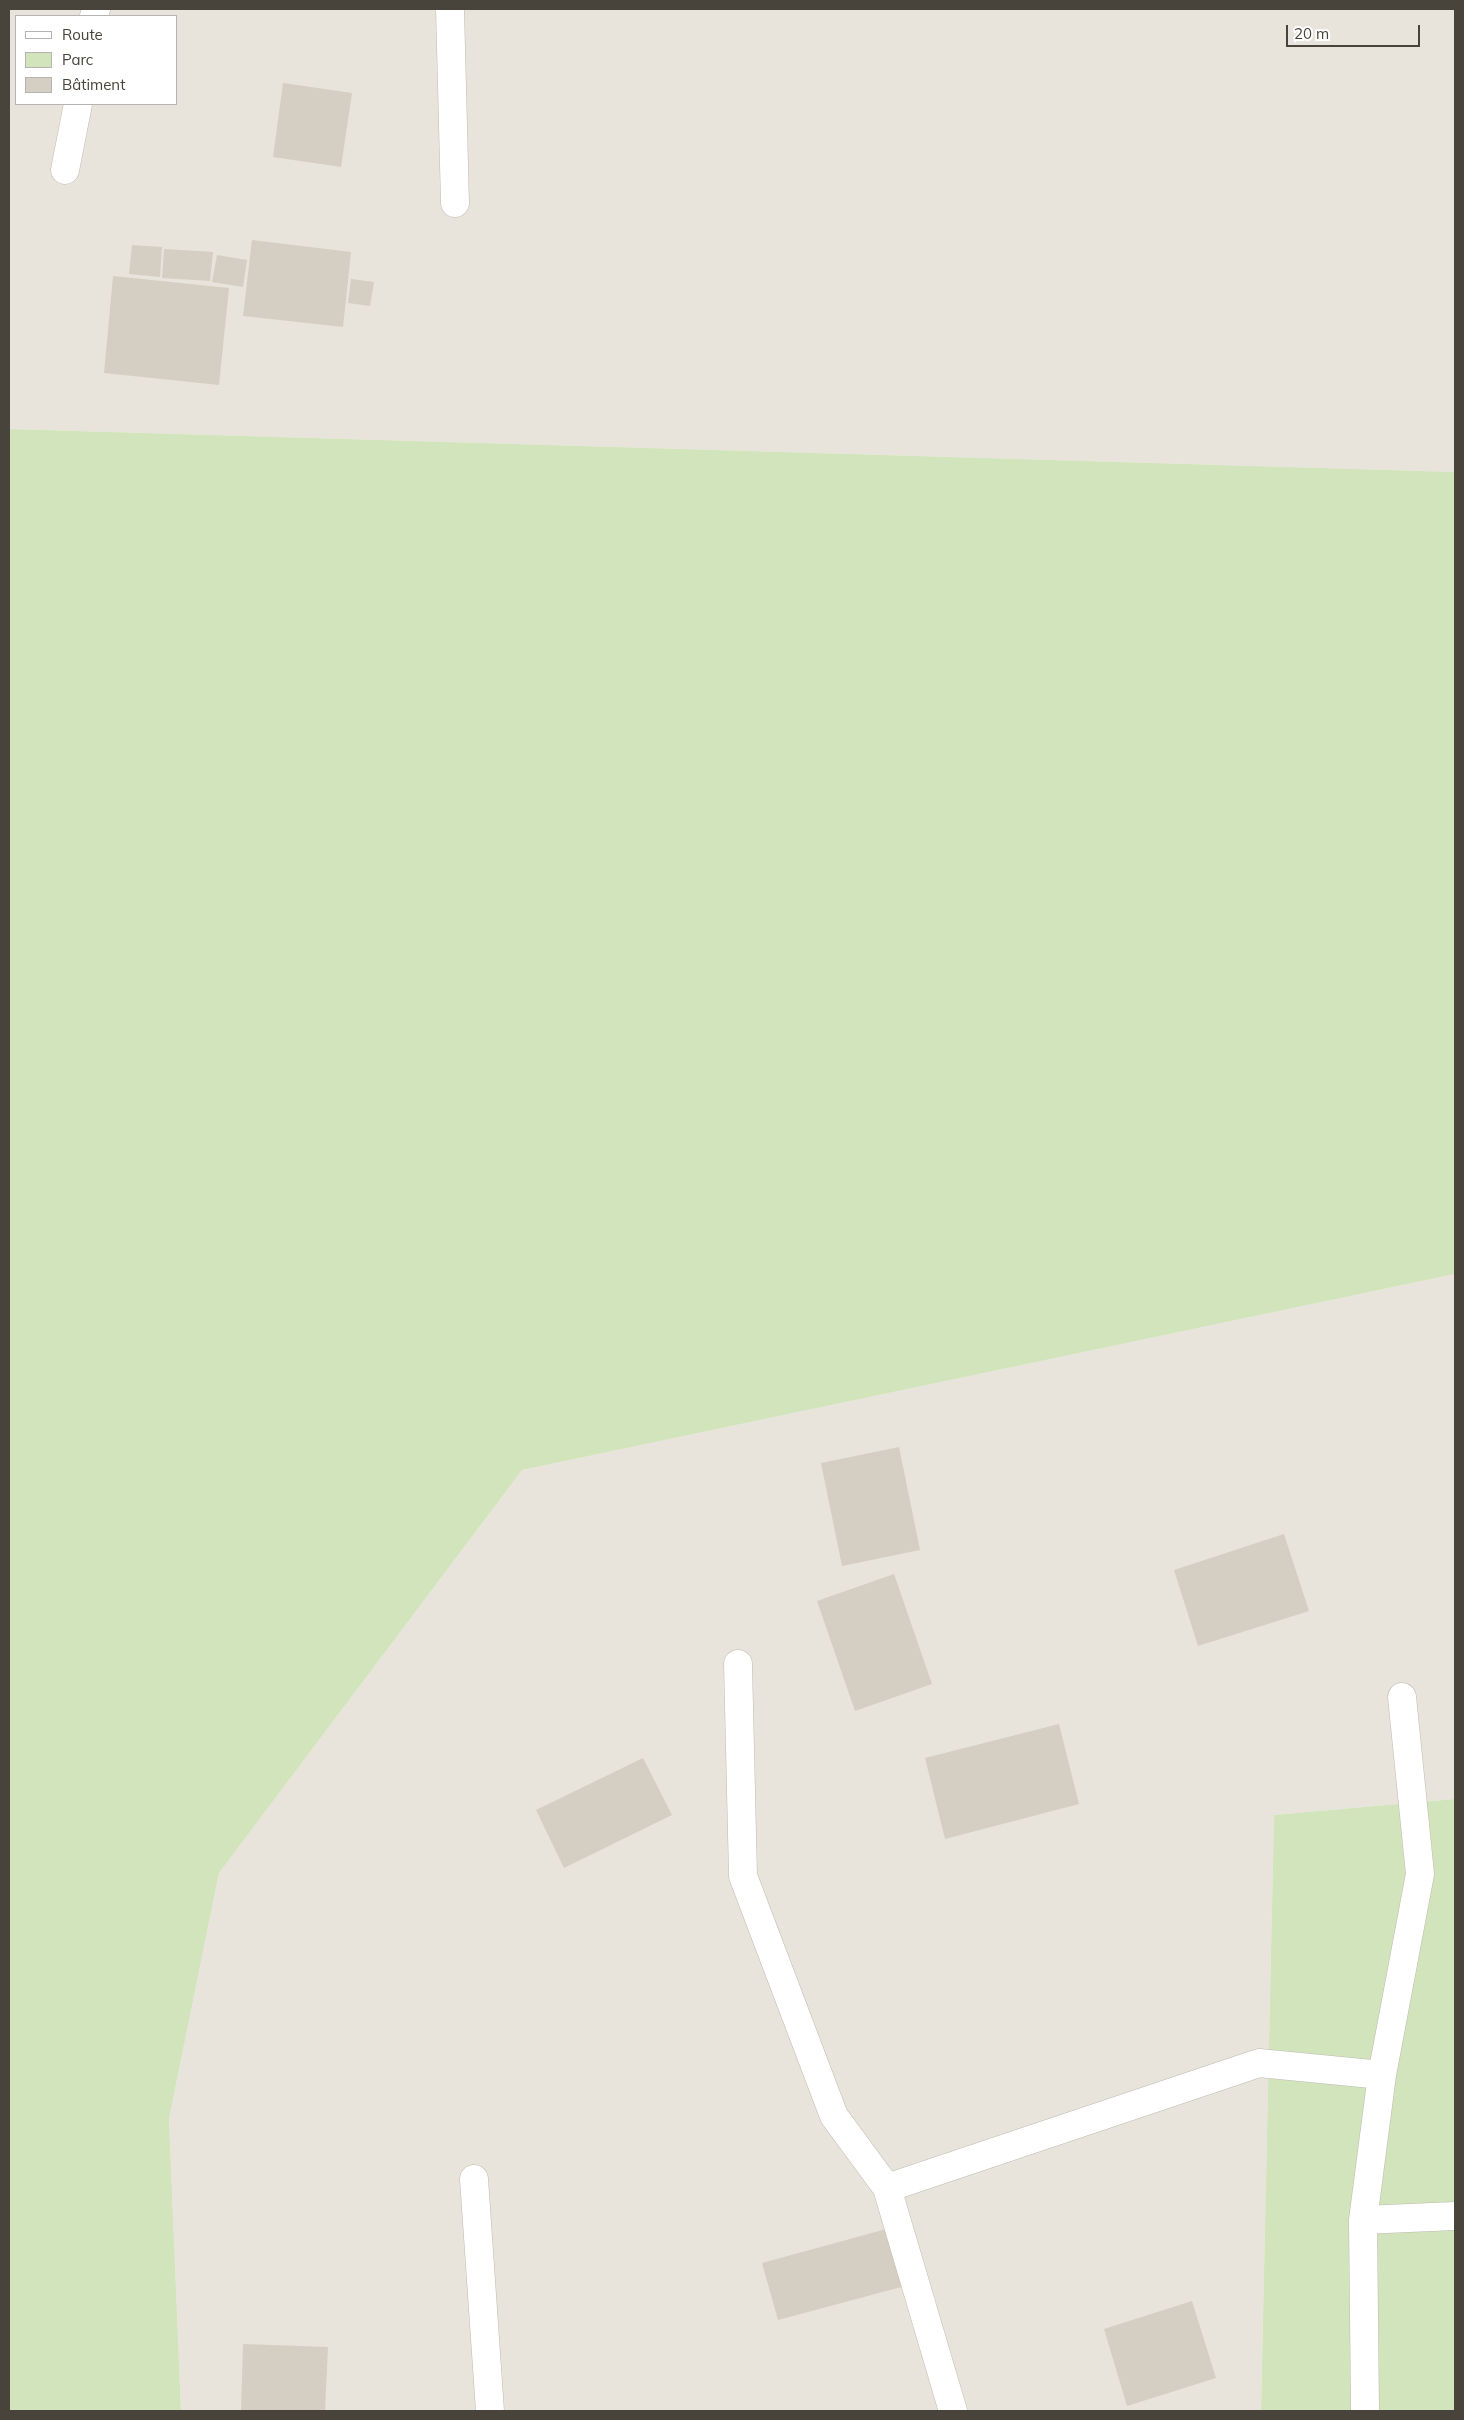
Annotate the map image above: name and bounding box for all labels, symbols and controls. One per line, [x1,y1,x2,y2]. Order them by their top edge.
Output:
legend [15,15,178,105]
scale bar [1289,15,1423,47]
text: 20 m [1294,24,1329,43]
text: Route [62,25,103,44]
text: Parc [62,50,93,69]
text: Bâtiment [62,75,125,94]

